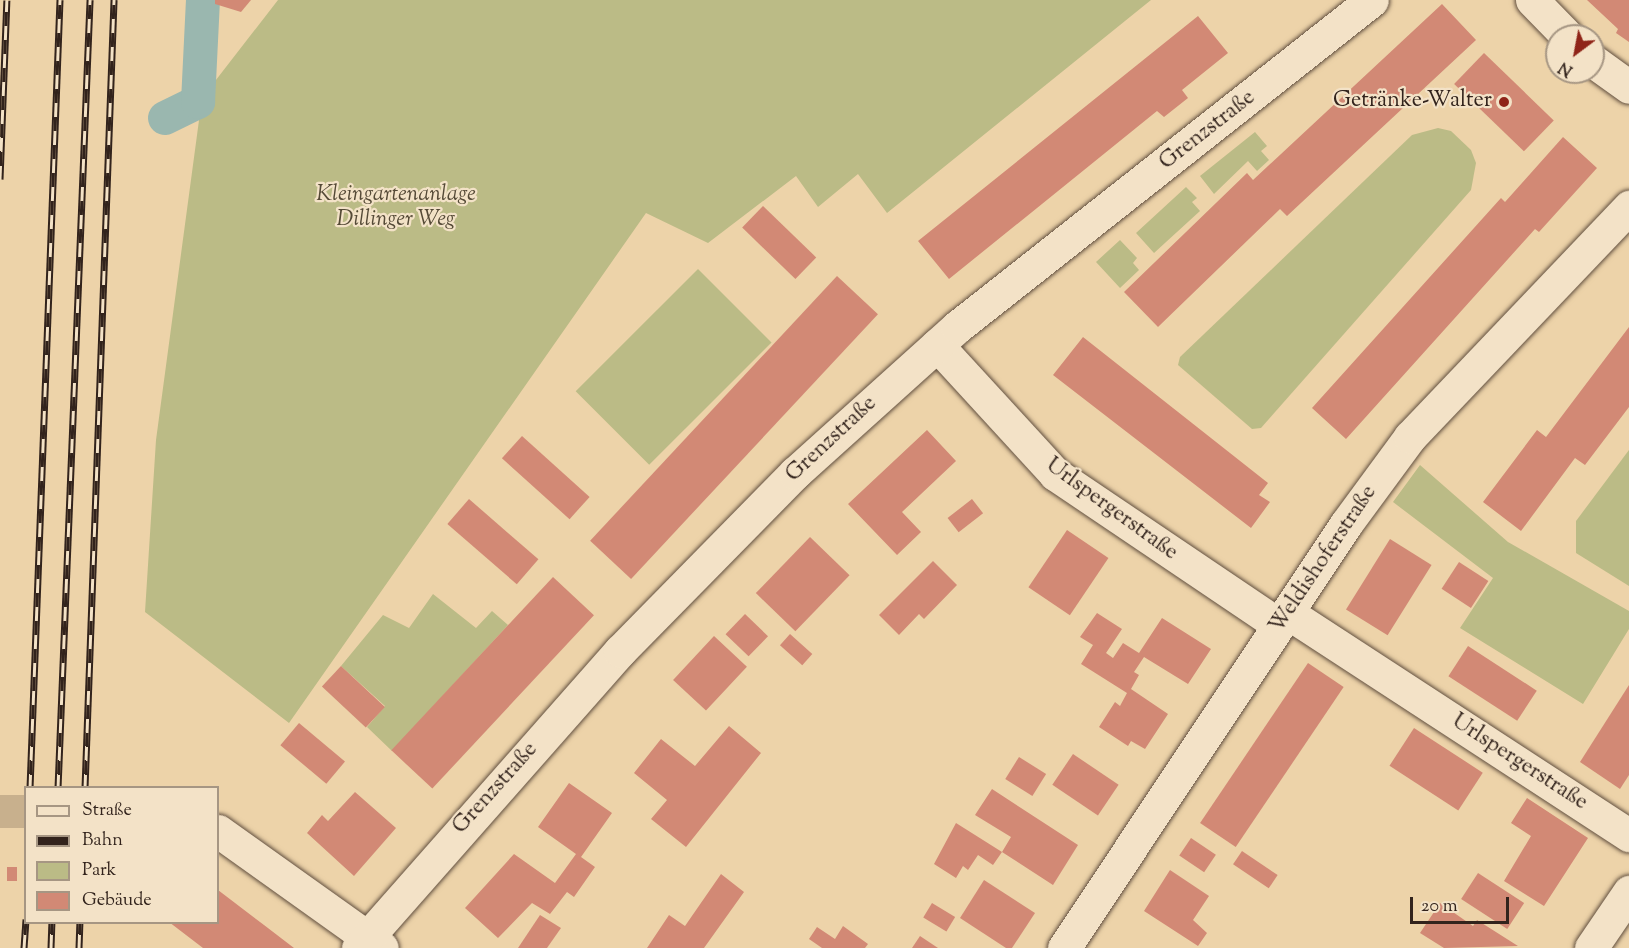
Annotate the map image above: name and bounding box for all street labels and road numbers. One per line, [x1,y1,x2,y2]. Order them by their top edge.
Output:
street label: Grenzstraße [1155,85,1261,177]
street label: Grenzstraße [781,391,883,489]
street label: Urlspergerstraße [1040,453,1182,567]
street label: Weldishoferstraße [1265,481,1383,639]
street label: Urlspergerstraße [1446,709,1592,817]
street label: Grenzstraße [448,738,544,840]

